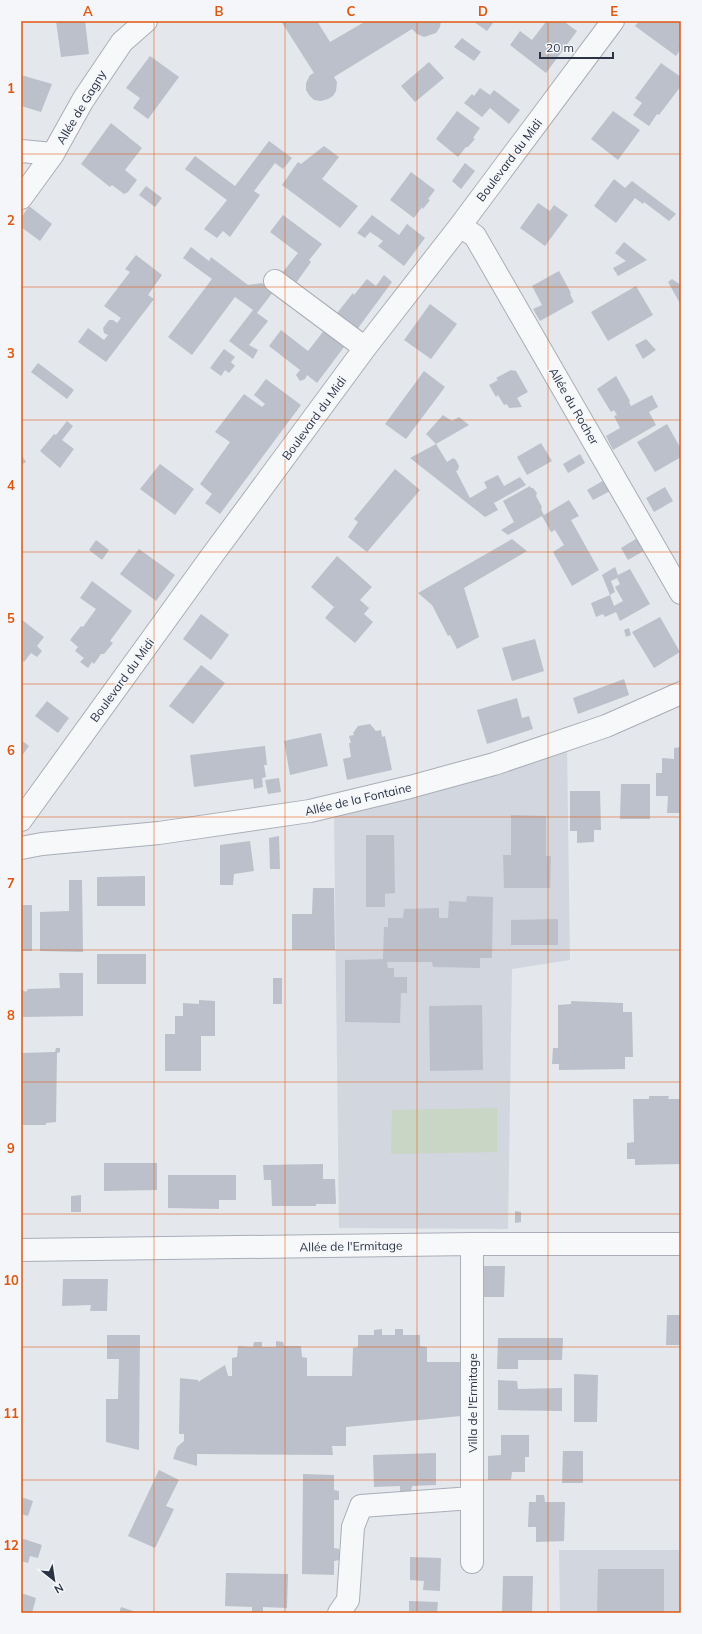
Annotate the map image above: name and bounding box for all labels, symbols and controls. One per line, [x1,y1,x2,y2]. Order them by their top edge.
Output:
text: A [83,3,93,19]
text: B [215,3,224,19]
text: C [347,3,356,19]
text: D [478,3,488,19]
text: E [610,3,618,19]
scale bar [540,34,613,60]
text: 20 m [546,40,574,55]
street label: Allée de Gagny [53,67,109,147]
text: 1 [7,80,15,96]
street label: Boulevard du Midi [473,116,545,204]
text: 2 [7,212,15,228]
text: 3 [7,345,15,361]
street label: Allée du Rocher [546,365,603,448]
street label: Boulevard du Midi [279,373,349,463]
text: 4 [7,477,15,493]
text: 5 [7,610,15,626]
street label: Boulevard du Midi [87,635,157,725]
text: 6 [7,742,15,758]
street label: Allée de la Fontaine [303,779,413,819]
text: 7 [7,875,15,891]
text: 8 [7,1007,15,1023]
text: 9 [7,1140,15,1156]
street label: Allée de l'Ermitage [299,1238,403,1254]
text: 10 [3,1272,19,1288]
street label: Villa de l'Ermitage [465,1353,480,1453]
text: 11 [3,1405,19,1421]
text: 12 [3,1537,19,1553]
north arrow [34,1560,74,1600]
text: N [52,1581,66,1597]

